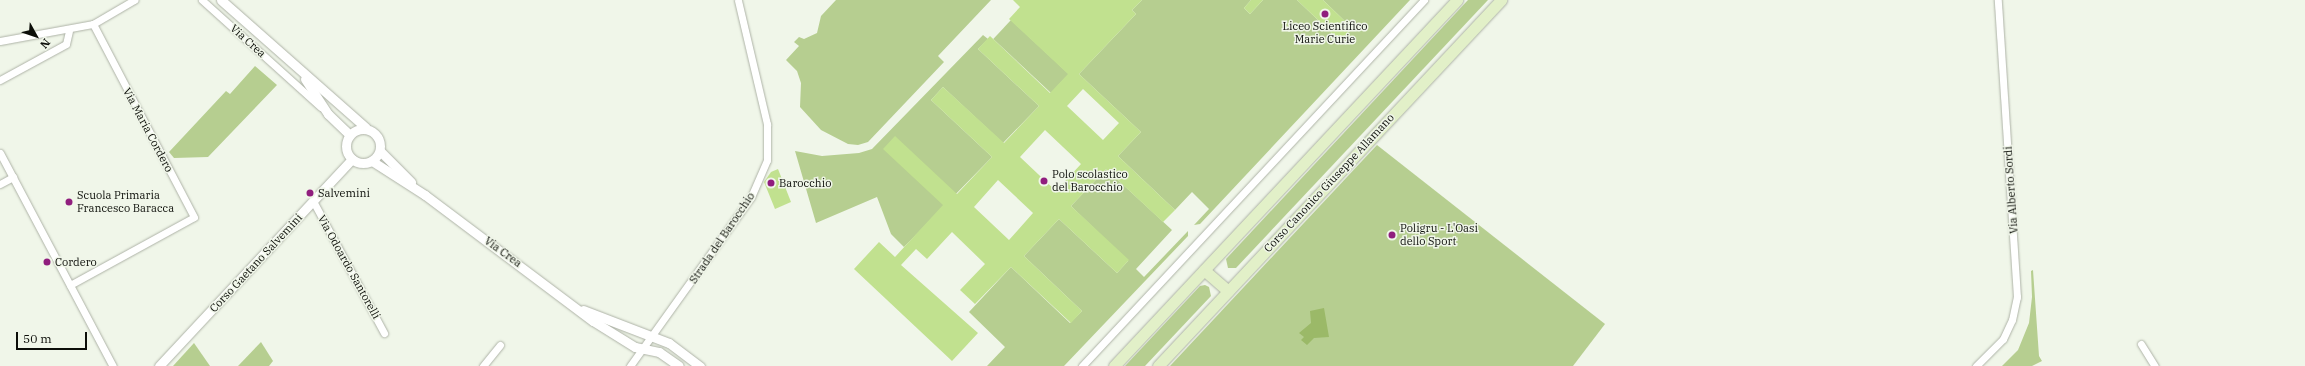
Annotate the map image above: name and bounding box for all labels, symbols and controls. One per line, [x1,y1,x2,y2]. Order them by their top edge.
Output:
marker: Liceo Scientifico Marie Curie [1320,9,1330,19]
north arrow [16,16,56,56]
place label: Liceo Scientifico Marie Curie [1283,20,1367,46]
street label: Via Crea [228,22,268,60]
text: N [37,36,53,52]
street label: Via Maria Cordero [120,86,176,174]
street label: Corso Canonico Giuseppe Allamano [1261,111,1397,255]
street label: Via Alberto Sordi [2001,146,2021,234]
place label: Polo scolastico del Barocchio [1052,168,1128,194]
place label: Barocchio [779,176,831,190]
marker: Polo scolastico del Barocchio [1039,176,1049,186]
marker: Barocchio [766,178,776,188]
place label: Salvemini [318,186,370,200]
marker: Salvemini [305,188,315,198]
place label: Scuola Primaria Francesco Baracca [77,189,174,215]
street label: Strada del Barocchio [687,190,757,286]
marker: Scuola Primaria Francesco Baracca [64,197,74,207]
street label: Corso Gaetano Salvemini [207,211,305,315]
street label: Via Odoardo Santorelli [315,213,383,321]
place label: Poligru - L'Oasi dello Sport [1400,222,1478,248]
marker: Poligru - L'Oasi dello Sport [1387,230,1397,240]
street label: Via Crea [482,234,524,270]
place label: Cordero [55,255,97,269]
marker: Cordero [42,257,52,267]
scale bar [18,324,89,350]
text: 50 m [23,331,52,346]

